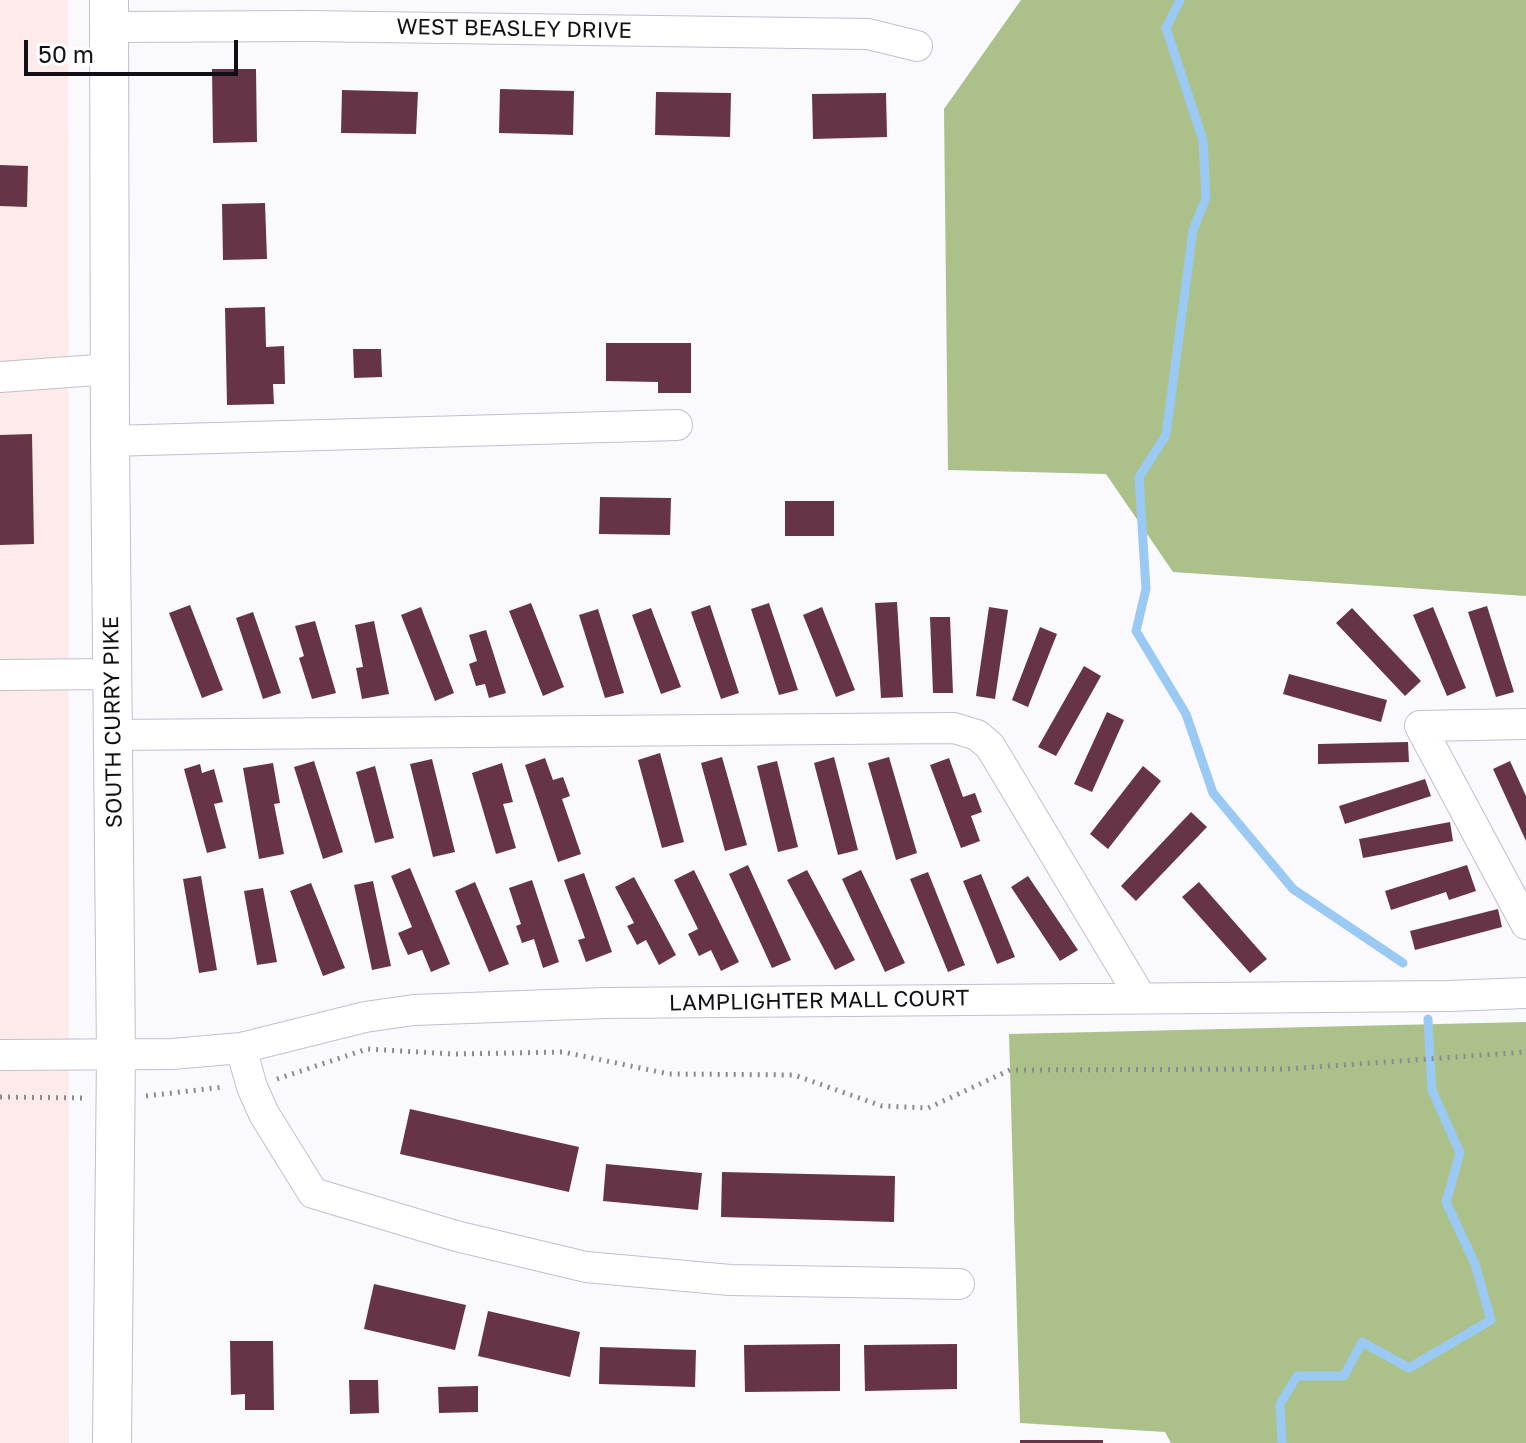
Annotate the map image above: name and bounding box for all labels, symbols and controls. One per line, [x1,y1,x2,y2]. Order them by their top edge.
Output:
street label: WEST BEASLEY DRIVE [396,14,632,44]
scale bar [28,24,242,74]
text: 50 m [38,39,94,68]
street label: SOUTH CURRY PIKE [98,616,128,828]
street label: LAMPLIGHTER MALL COURT [669,985,969,1017]

